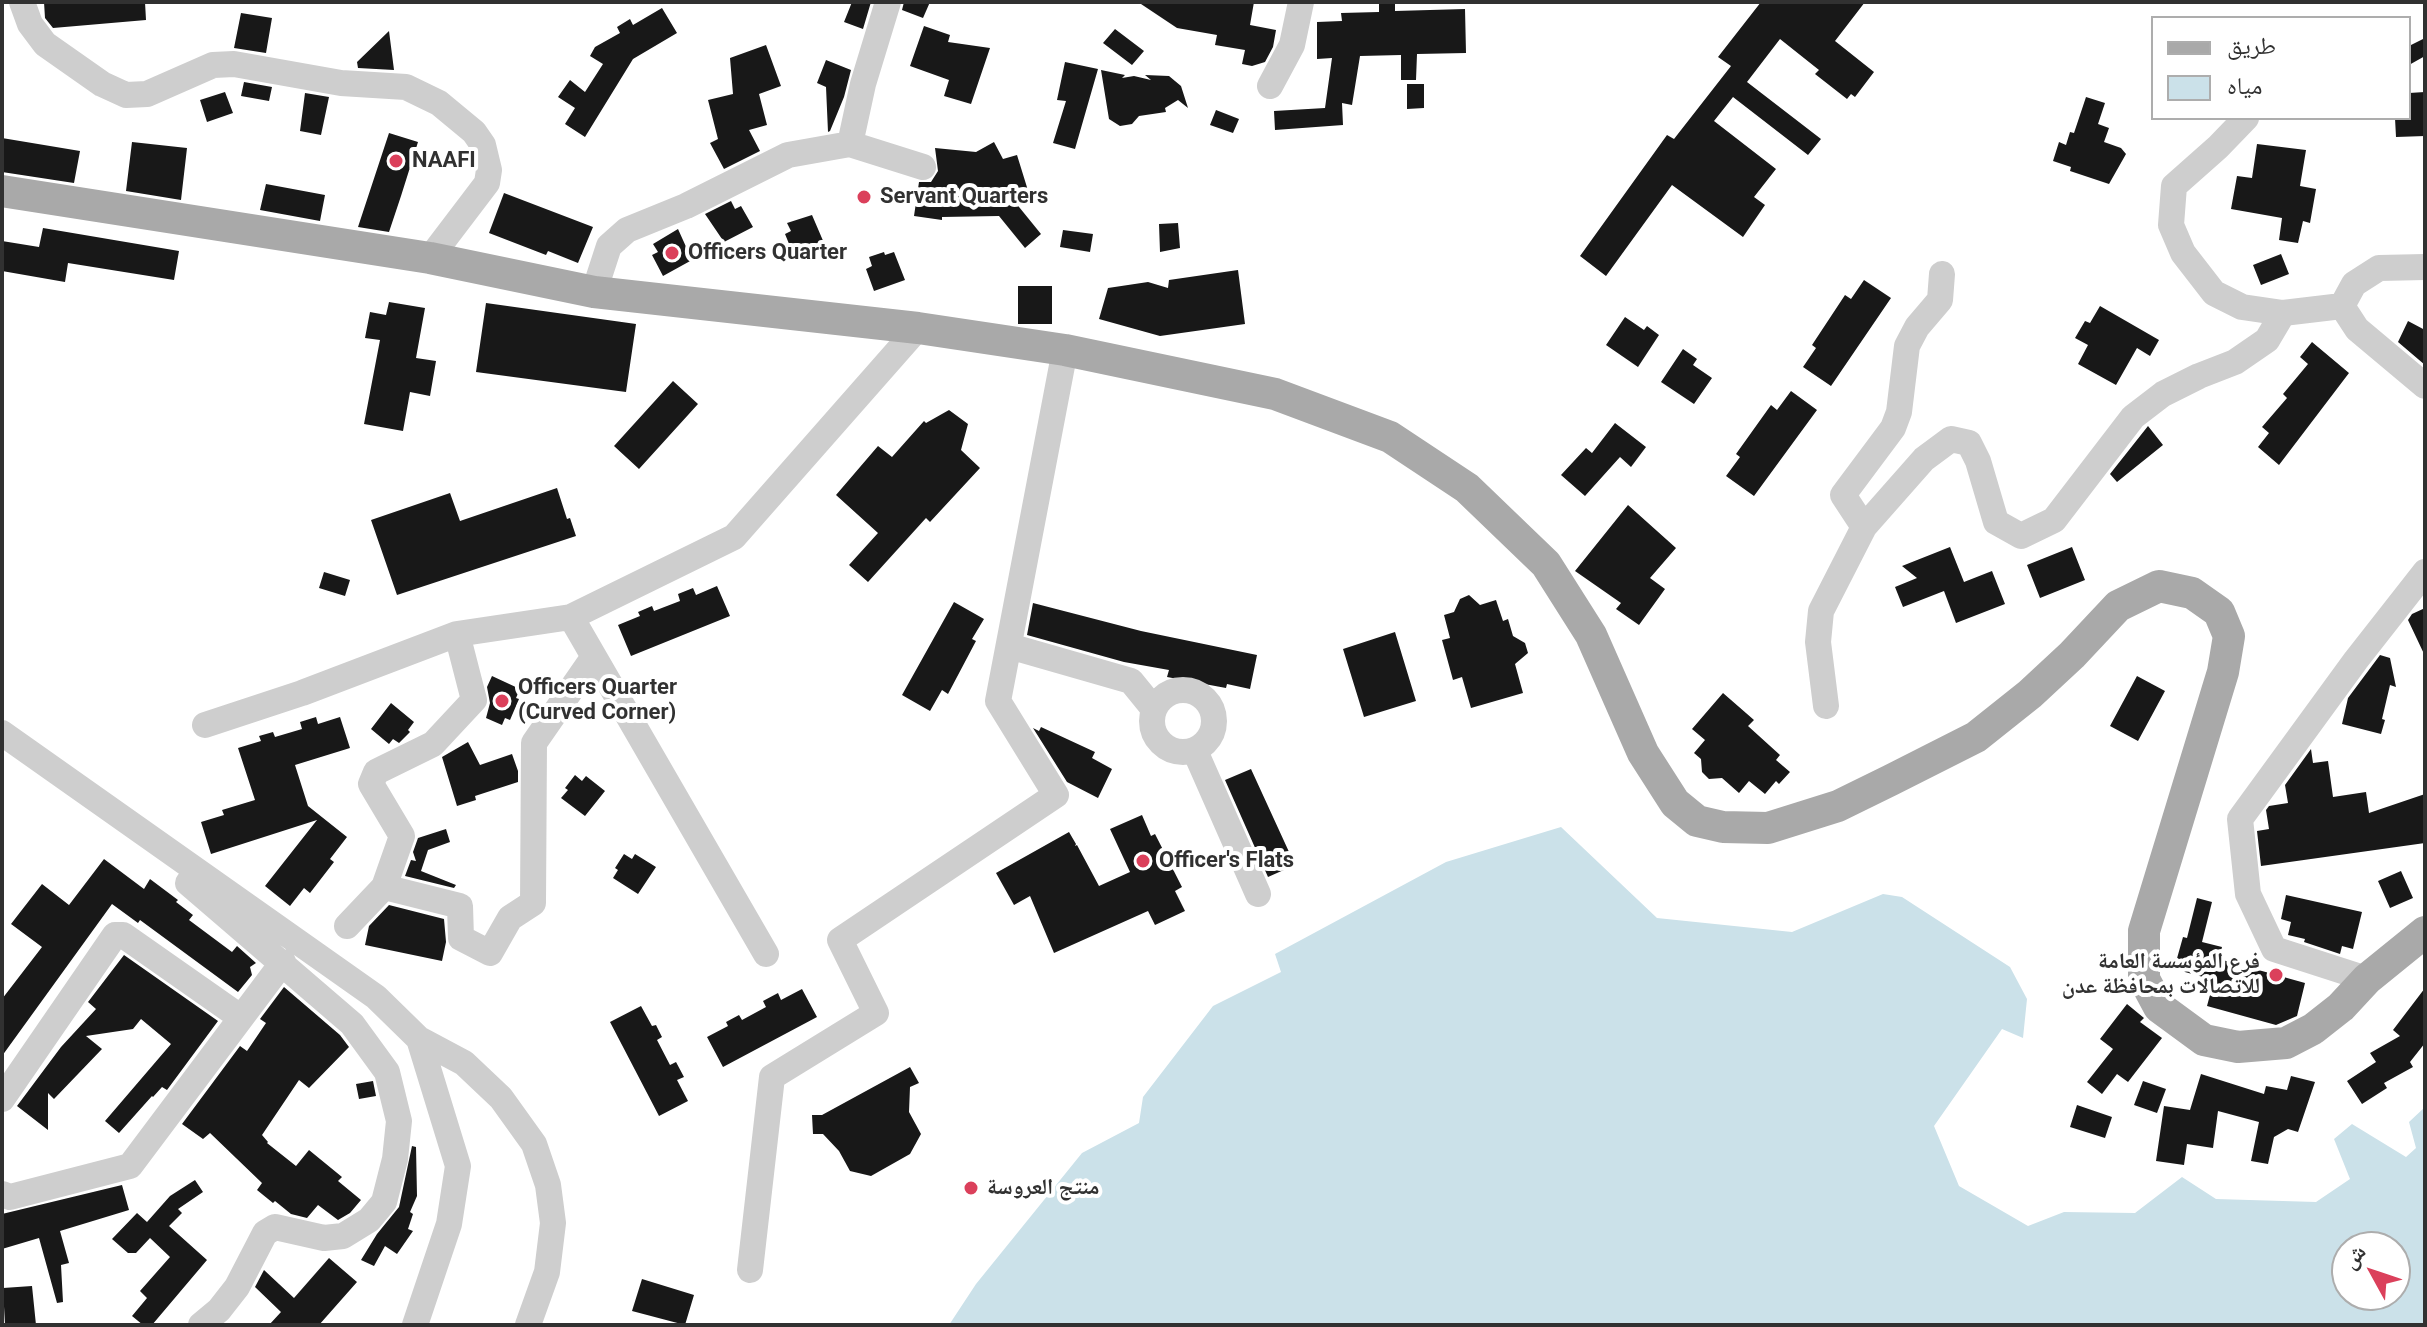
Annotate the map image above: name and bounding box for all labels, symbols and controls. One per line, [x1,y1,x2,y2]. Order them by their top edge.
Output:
legend [2151,16,2411,120]
text: طريق [2227,32,2276,60]
text: مياه [2227,72,2262,100]
place label: NAAFI [412,148,476,174]
marker: NAAFI [387,152,405,170]
place label: Servant Quarters [880,184,1048,210]
marker: Servant Quarters [855,188,873,206]
place label: Officers Quarter [688,240,847,266]
marker: Officers Quarter [663,244,681,262]
place label: Officers Quarter (Curved Corner) [518,675,677,726]
marker: Officers Quarter (Curved Corner) [493,692,511,710]
place label: Officer's Flats [1159,848,1294,874]
marker: Officer's Flats [1134,852,1152,870]
place label: فرع المؤسسة العامة للاتصالات بمحافظة عدن [2062,949,2260,1000]
marker: فرع المؤسسة العامة للاتصالات بمحافظة عدن [2267,966,2285,984]
place label: منتج العروسة [987,1175,1099,1201]
marker: منتج العروسة [962,1179,980,1197]
north arrow [2331,1231,2411,1311]
text: ش [2337,1240,2371,1274]

